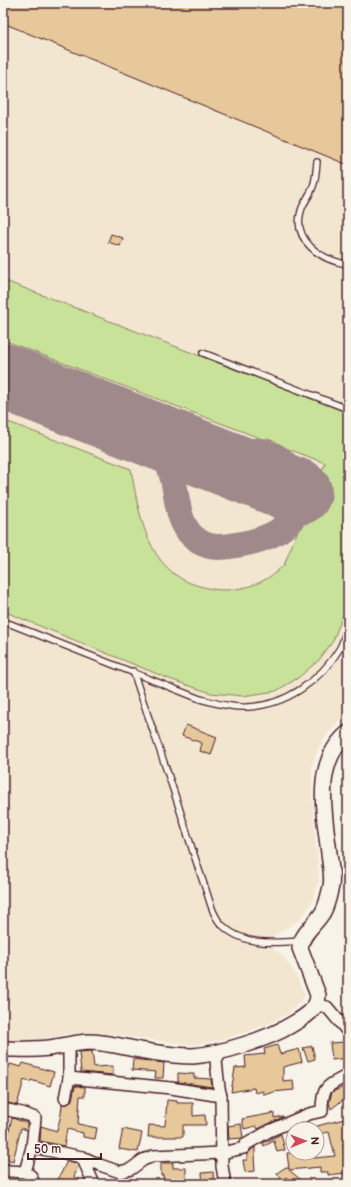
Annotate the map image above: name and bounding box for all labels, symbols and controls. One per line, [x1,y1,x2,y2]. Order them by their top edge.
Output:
north arrow [285,1121,325,1161]
scale bar [28,1135,101,1161]
text: N [308,1137,321,1145]
text: 50 m [34,1142,61,1157]

